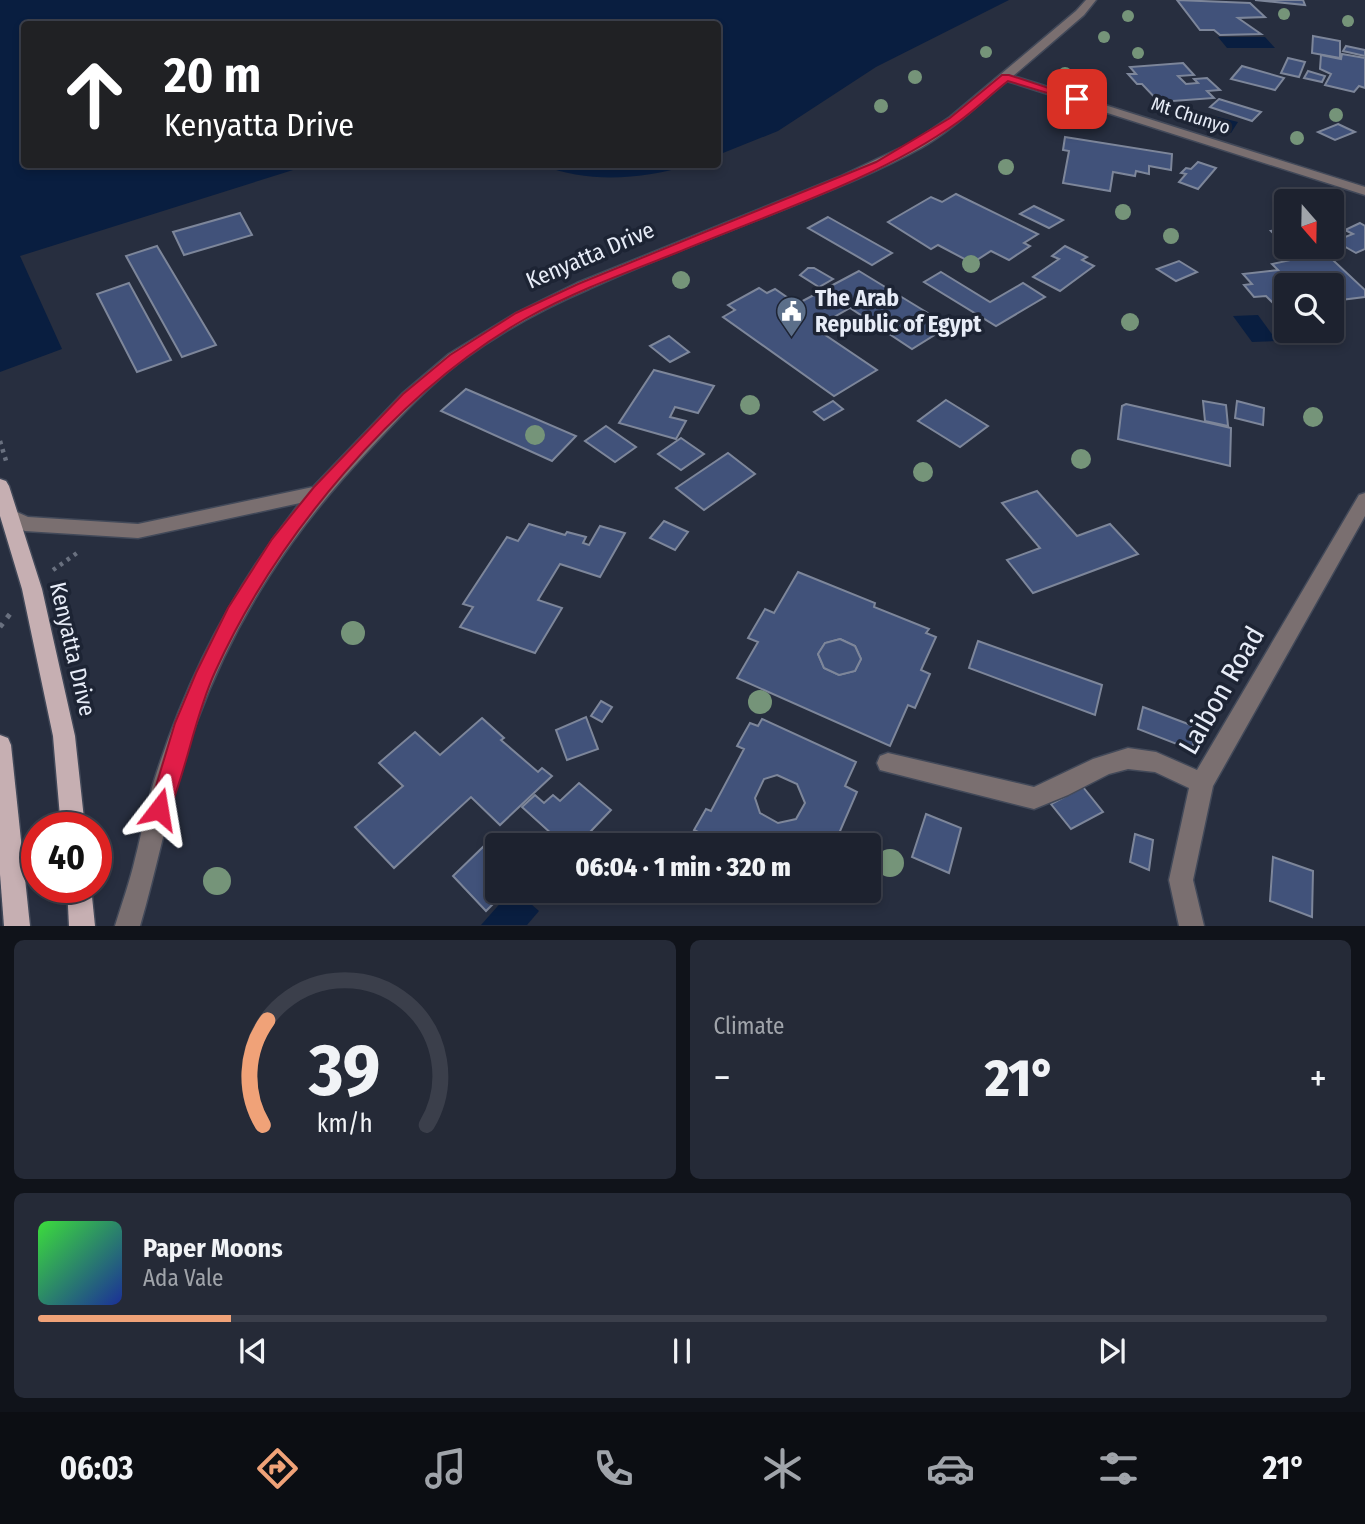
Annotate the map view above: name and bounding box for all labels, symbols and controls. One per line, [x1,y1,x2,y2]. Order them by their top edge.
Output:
text: 20 m [164,46,261,105]
icon: ahead [49,49,140,140]
pin [1047,69,1107,129]
icon: arrive [1058,80,1096,118]
street label: Mt Chunyo [1148,92,1233,139]
text: Kenyatta Drive [164,106,354,144]
north arrow [1274,189,1344,259]
map controls [1274,189,1344,343]
street label: Kenyatta Drive [522,215,658,295]
button: search [1274,273,1344,343]
place label: The Arab Republic of Egypt [815,284,982,338]
public building icon: The Arab Republic of Egypt [775,294,809,338]
street label: Kenyatta Drive [44,579,102,719]
street label: Laibon Road [1172,621,1271,760]
position arrow [122,772,196,846]
speed limit sign: 40 [21,812,112,903]
text: 06:04 · 1 min · 320 m [575,852,791,883]
text: Climate [714,1012,784,1040]
text: 39 [308,1028,380,1115]
text: 21° [985,1047,1055,1110]
text: − [714,1055,731,1101]
text: + [1310,1055,1327,1101]
text: km/h [317,1109,373,1139]
text: Paper Moons [143,1233,283,1264]
text: Ada Vale [143,1264,223,1292]
icon: previous [234,1332,272,1370]
icon: pause [663,1332,701,1370]
icon: next [1093,1332,1131,1370]
icon: directions [253,1444,302,1493]
icon: music [421,1444,470,1493]
icon: phone [589,1444,638,1493]
icon: climate [758,1444,807,1493]
icon: car [926,1444,975,1493]
icon: filters [1094,1444,1143,1493]
text: 06:03 [60,1449,133,1487]
text: 21° [1263,1449,1305,1487]

